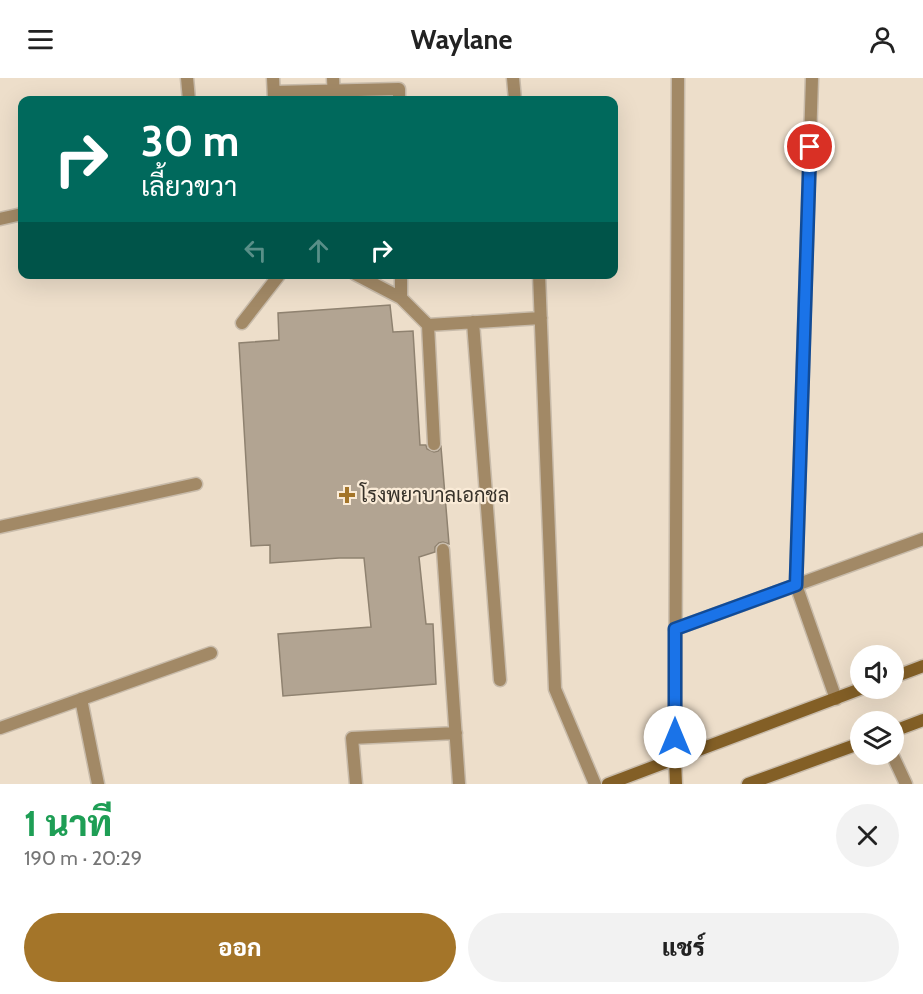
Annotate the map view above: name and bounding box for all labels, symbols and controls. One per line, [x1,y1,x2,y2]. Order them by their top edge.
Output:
icon: menu [24,23,57,56]
text: Waylane [411,23,512,56]
icon: person [866,23,899,56]
text: 30 m [141,115,239,167]
icon: right [42,120,120,198]
pin [784,121,835,172]
icon: arrive [793,130,826,163]
text: เลี้ยวขวา [141,170,237,203]
icon: left [239,234,272,267]
icon: ahead [302,234,335,267]
icon: right [365,234,398,267]
place label: โรงพยาบาลเอกชล [359,482,509,507]
marker: โรงพยาบาลเอกชล [338,486,356,504]
map controls [850,645,904,765]
button: sound [850,645,904,699]
position arrow [643,705,707,769]
button: layers [850,711,904,765]
text: 1 นาที [24,801,112,845]
button: close [836,804,899,867]
text: 190 m · 20:29 [24,846,142,870]
button: ออก [24,913,456,982]
button: แชร์ [468,913,899,982]

